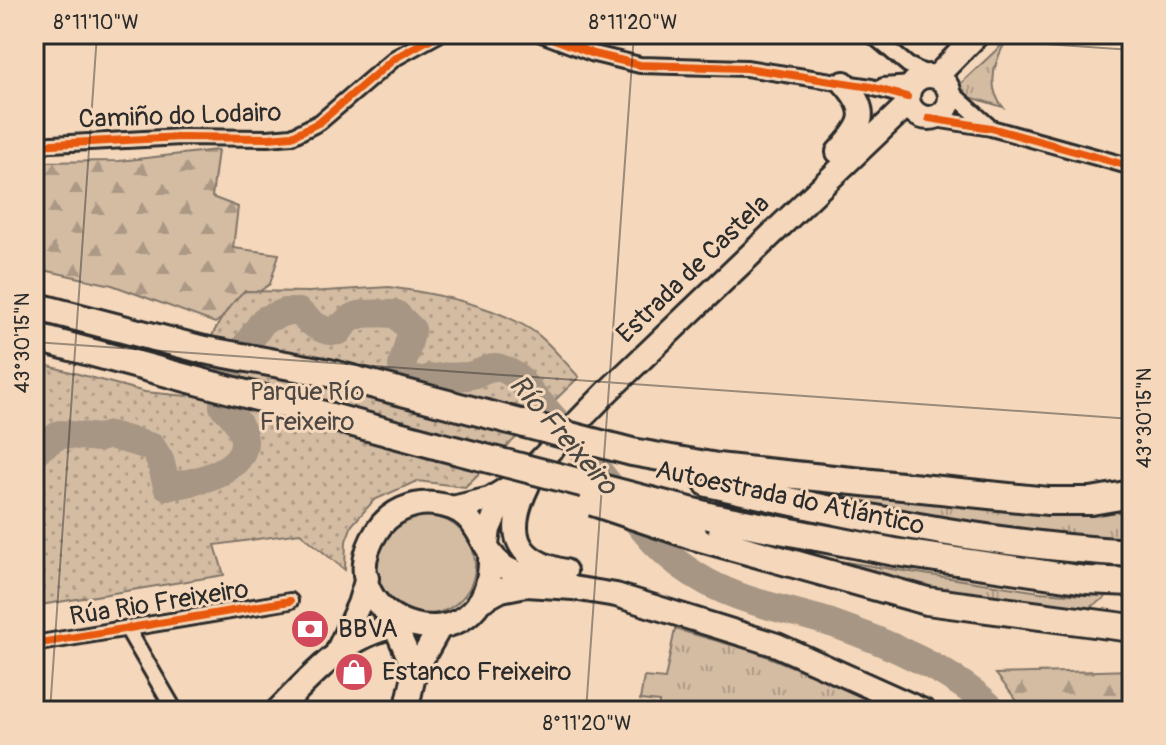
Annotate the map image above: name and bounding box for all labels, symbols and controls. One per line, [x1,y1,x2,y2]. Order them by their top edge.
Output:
text: 8°11'10"W [53,10,139,35]
text: 8°11'20"W [589,10,677,35]
street label: Camiño do Lodairo [78,96,282,136]
street label: Estrada de Castela [610,188,776,350]
text: 43°30'15"N [10,293,35,393]
water label: Río Freixeiro [501,368,626,504]
text: 43°30'15"N [1132,368,1157,468]
park label: Parque Río Freixeiro [250,376,364,438]
street label: Autoestrada do Atlántico [652,454,928,542]
street label: Rúa Rio Freixeiro [67,573,251,633]
bank icon: BBVA [289,608,331,650]
place label: BBVA [338,613,398,645]
shop icon: Estanco Freixeiro [333,651,375,693]
place label: Estanco Freixeiro [382,656,572,688]
text: 8°11'20"W [543,711,631,736]

